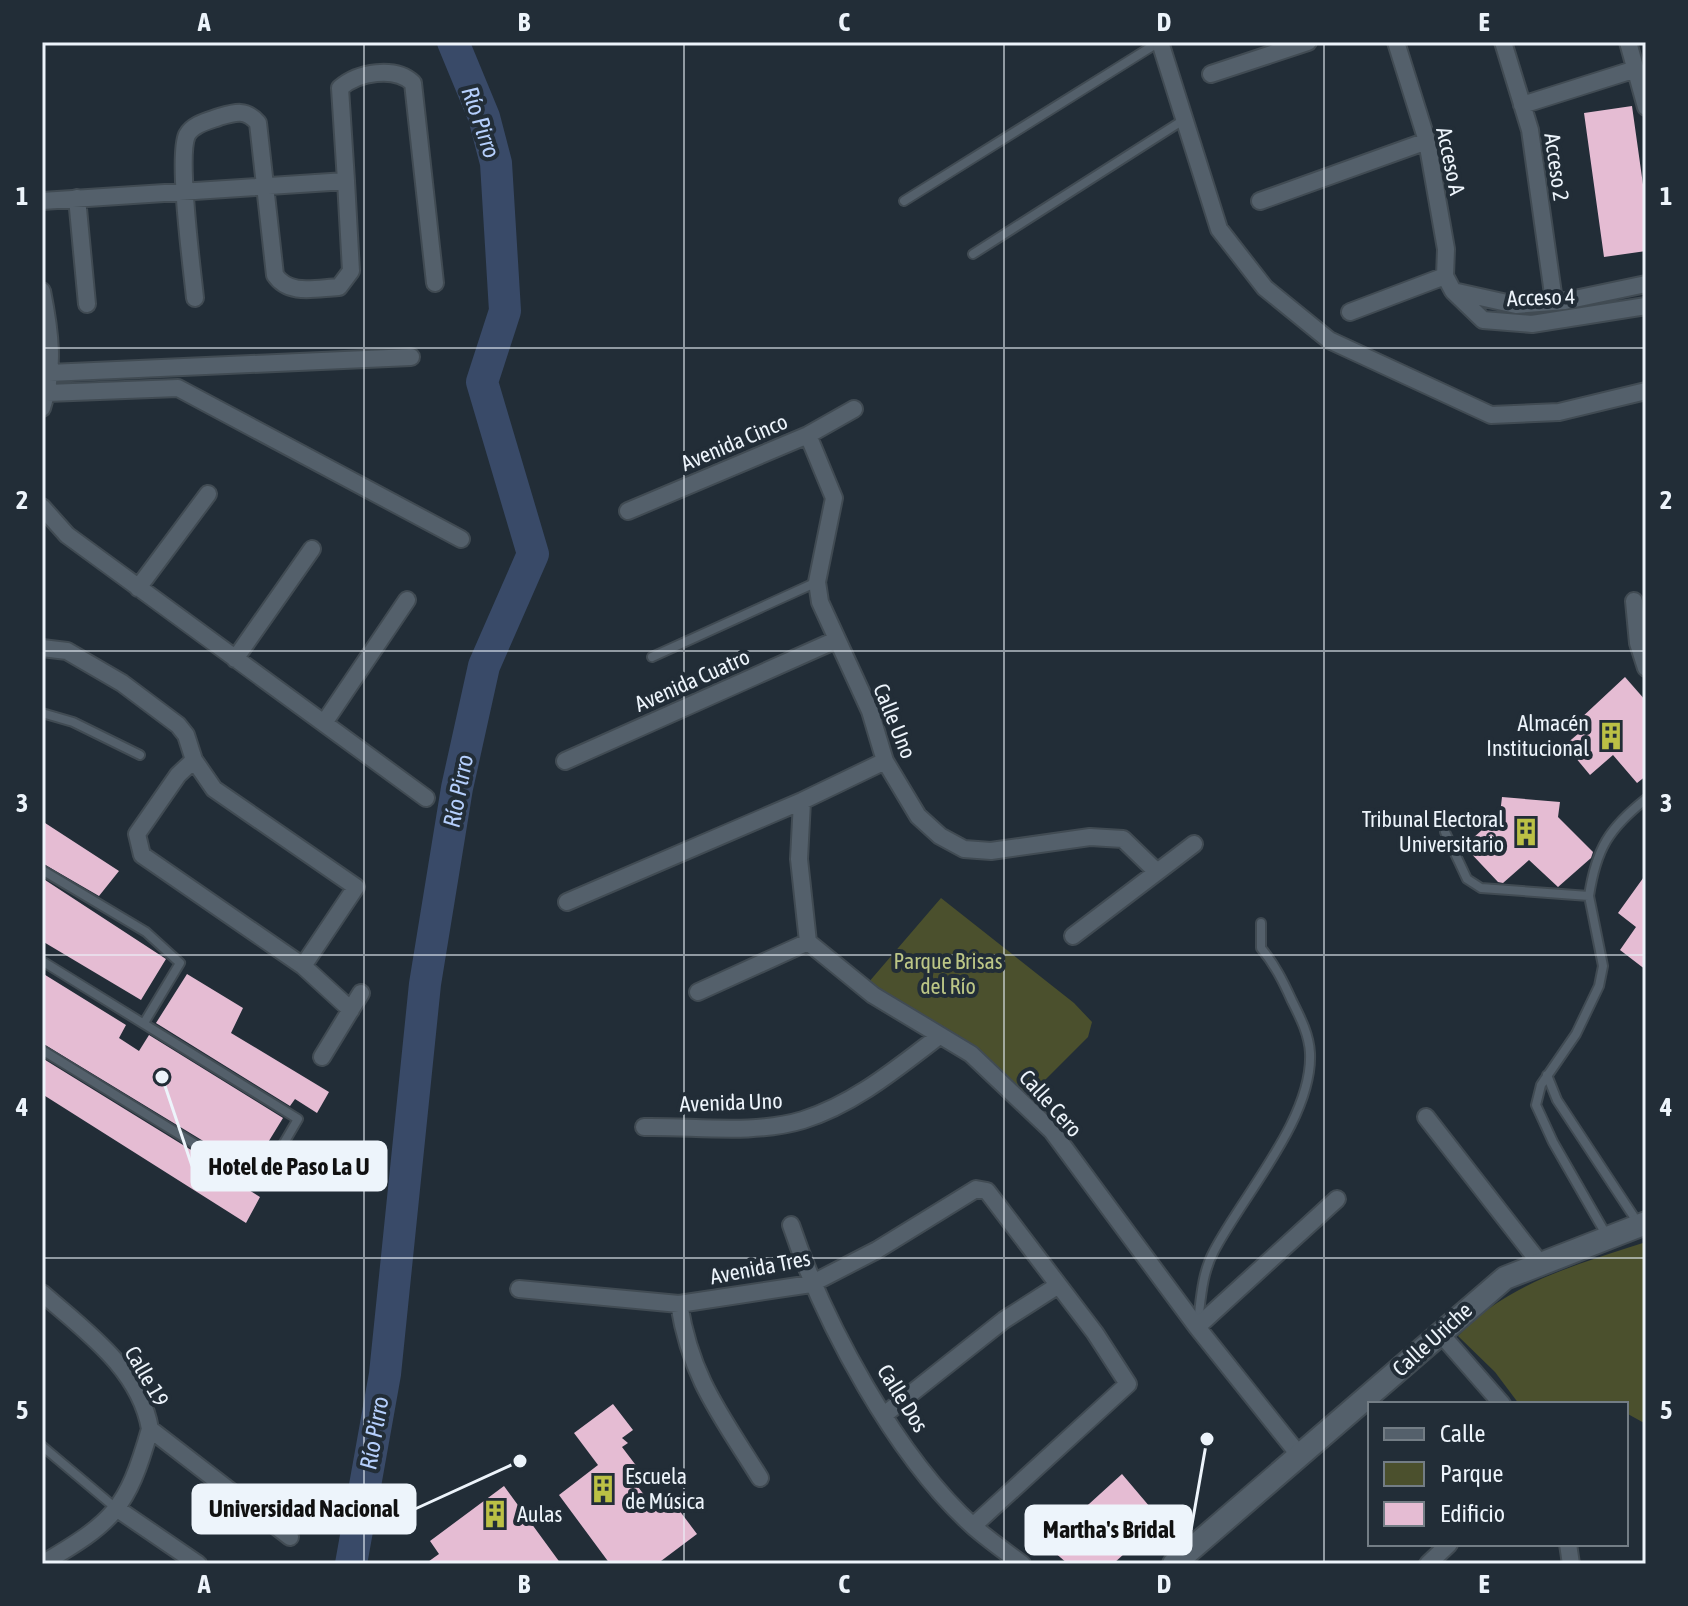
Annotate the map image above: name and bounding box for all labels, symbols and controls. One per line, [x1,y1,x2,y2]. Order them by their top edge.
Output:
text: A [197,7,211,37]
text: B [518,7,531,37]
text: C [838,7,850,37]
text: D [1157,7,1171,37]
text: E [1478,7,1490,37]
water label: Río Pirro [456,83,506,161]
street label: Acceso A [1431,125,1471,198]
street label: Acceso 2 [1539,131,1575,203]
text: 1 [16,181,28,211]
text: 1 [1660,181,1672,211]
street label: Acceso 4 [1506,283,1576,311]
street label: Avenida Cinco [677,408,791,476]
text: 2 [16,485,28,515]
text: 2 [1660,485,1672,515]
street label: Avenida Cuatro [631,643,753,717]
street label: Calle Uno [868,680,922,762]
place label: Almacén Institucional [1486,710,1589,761]
building icon: Almacén Institucional [1596,721,1626,751]
water label: Río Pirro [438,752,478,830]
text: 3 [16,788,28,818]
text: 3 [1660,788,1672,818]
place label: Tribunal Electoral Universitario [1362,806,1504,857]
building icon: Tribunal Electoral Universitario [1511,817,1541,847]
park label: Parque Brisas del Río [894,948,1003,999]
street label: Calle Cero [1014,1064,1088,1142]
street label: Avenida Uno [679,1087,783,1117]
text: 4 [15,1092,28,1122]
text: 4 [1659,1092,1672,1122]
callout: Hotel de Paso La U [192,1142,386,1190]
text: Hotel de Paso La U [208,1153,370,1180]
street label: Avenida Tres [708,1245,813,1289]
street label: Calle Uriche [1387,1297,1477,1381]
street label: Calle 19 [119,1341,175,1411]
street label: Calle Dos [872,1359,934,1437]
water label: Río Pirro [354,1394,394,1472]
text: 5 [16,1395,28,1425]
text: 5 [1660,1395,1672,1425]
legend [1368,1402,1628,1546]
text: Calle [1440,1420,1485,1447]
text: Parque [1440,1460,1503,1487]
place label: Escuela de Música [625,1463,705,1514]
building icon: Escuela de Música [588,1474,618,1504]
callout: Universidad Nacional [193,1485,415,1533]
text: Universidad Nacional [209,1495,400,1522]
building icon: Aulas [480,1499,510,1529]
text: Edificio [1440,1500,1505,1527]
place label: Aulas [517,1501,562,1527]
callout: Martha's Bridal [1026,1506,1191,1554]
text: Martha's Bridal [1043,1516,1176,1543]
text: A [197,1569,211,1599]
text: B [518,1569,531,1599]
text: C [838,1569,850,1599]
text: D [1157,1569,1171,1599]
text: E [1478,1569,1490,1599]

